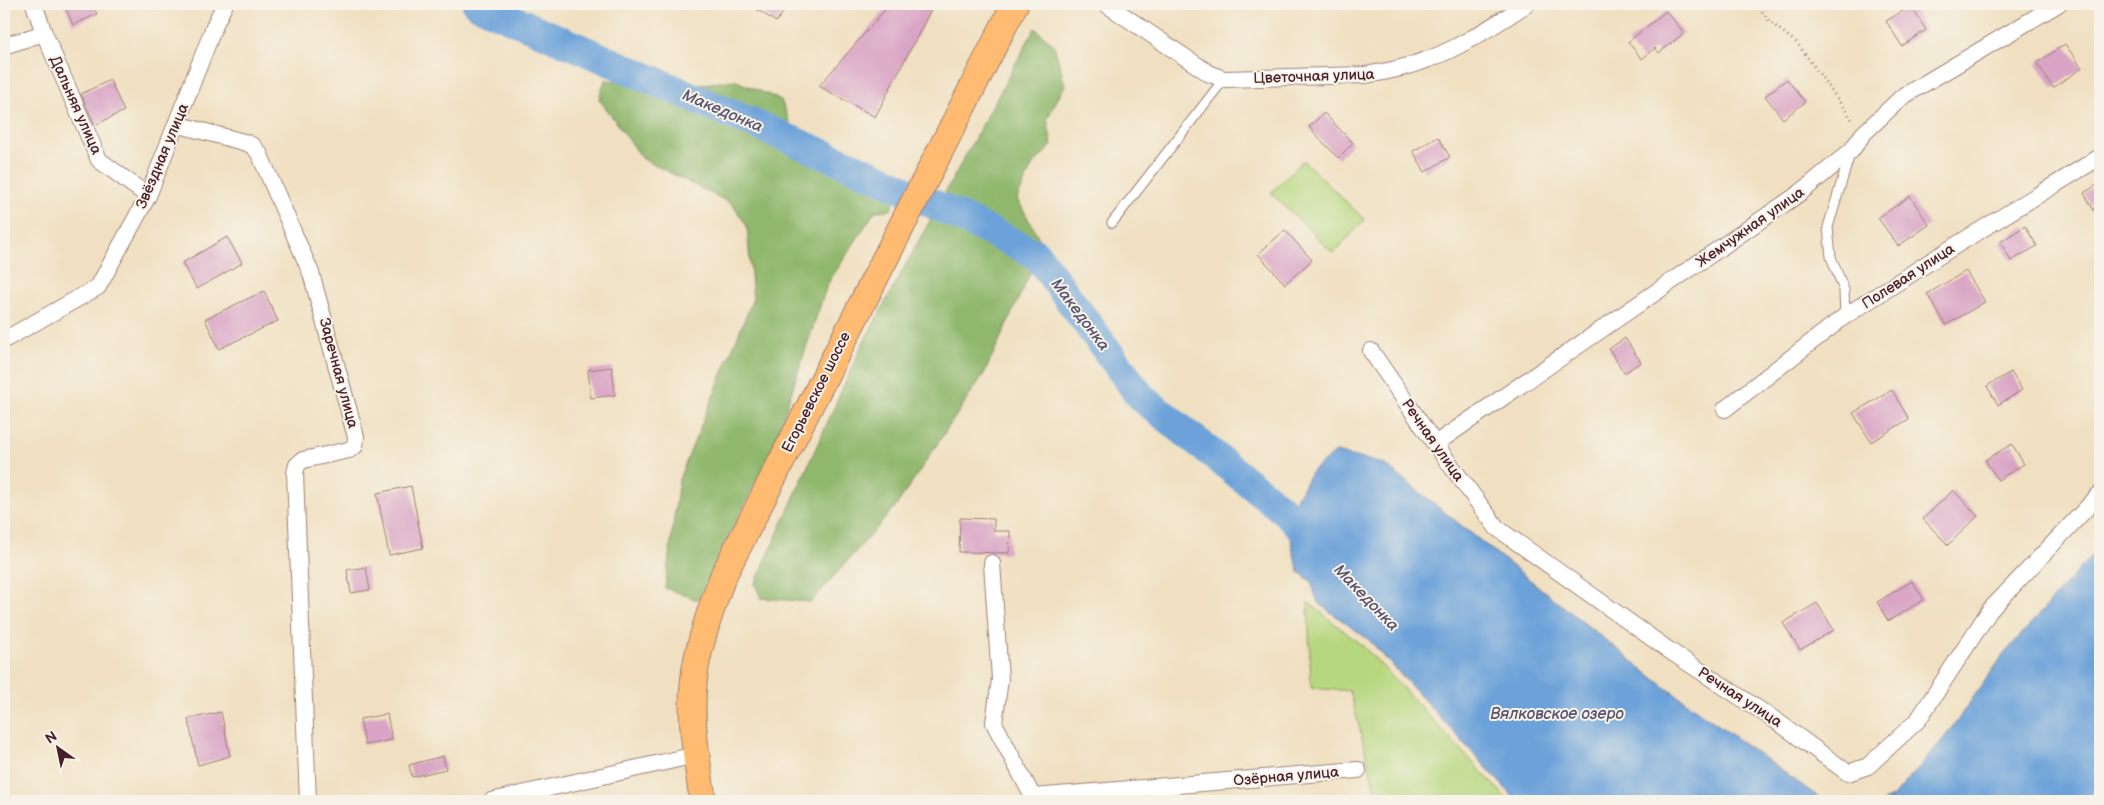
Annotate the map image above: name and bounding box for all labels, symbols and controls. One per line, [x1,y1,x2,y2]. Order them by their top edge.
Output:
street label: Дальняя улица [45,53,106,158]
street label: Цветочная улица [1253,65,1375,88]
water label: Македонка [679,86,765,137]
street label: Звёздная улица [132,101,193,212]
street label: Жемчужная улица [1693,183,1808,272]
street label: Полевая улица [1858,239,1958,313]
water label: Македонка [1047,275,1113,355]
street label: Заречная улица [315,316,362,431]
street label: Егорьевское шоссе [778,329,855,456]
street label: Речная улица [1397,395,1468,486]
water label: Македонка [1329,561,1402,635]
street label: Речная улица [1694,663,1786,732]
water label: Вялковское озеро [1490,705,1624,724]
north arrow [32,722,82,772]
text: N [42,728,60,748]
street label: Озёрная улица [1232,762,1340,791]

